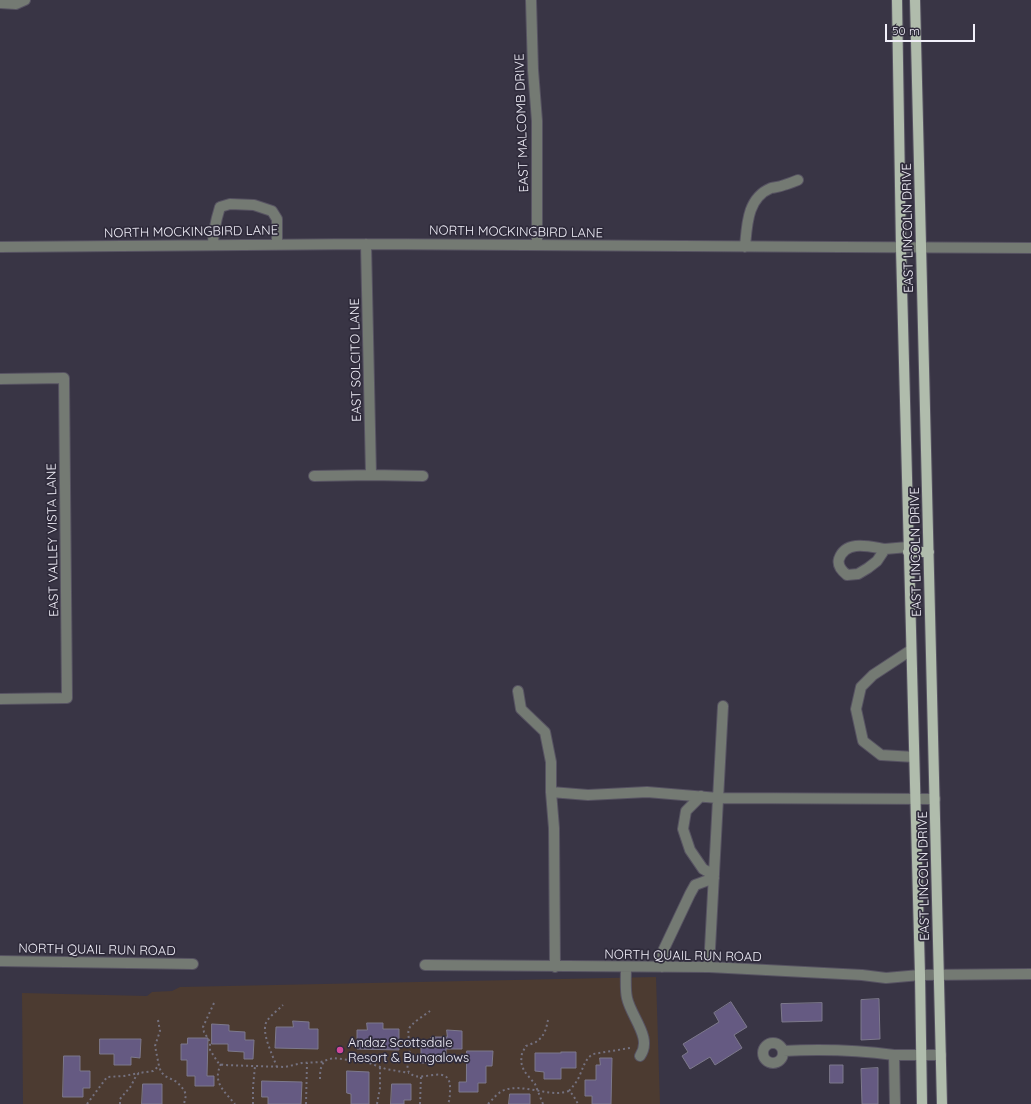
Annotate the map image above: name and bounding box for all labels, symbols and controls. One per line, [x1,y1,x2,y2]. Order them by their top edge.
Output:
scale bar [887,16,977,42]
text: 50 m [892,23,920,38]
street label: EAST MALCOMB DRIVE [512,53,532,193]
street label: EAST LINCOLN DRIVE [899,163,917,293]
street label: NORTH MOCKINGBIRD LANE [104,223,278,241]
street label: NORTH MOCKINGBIRD LANE [429,223,603,241]
street label: EAST SOLCITO LANE [347,298,365,422]
street label: EAST VALLEY VISTA LANE [44,463,62,617]
street label: EAST LINCOLN DRIVE [907,487,925,617]
street label: EAST LINCOLN DRIVE [915,811,933,941]
street label: NORTH QUAIL RUN ROAD [18,941,176,959]
street label: NORTH QUAIL RUN ROAD [604,947,762,965]
place label: Andaz Scottsdale Resort & Bungalows [348,1035,469,1066]
marker: Andaz Scottsdale Resort & Bungalows [335,1045,345,1055]

